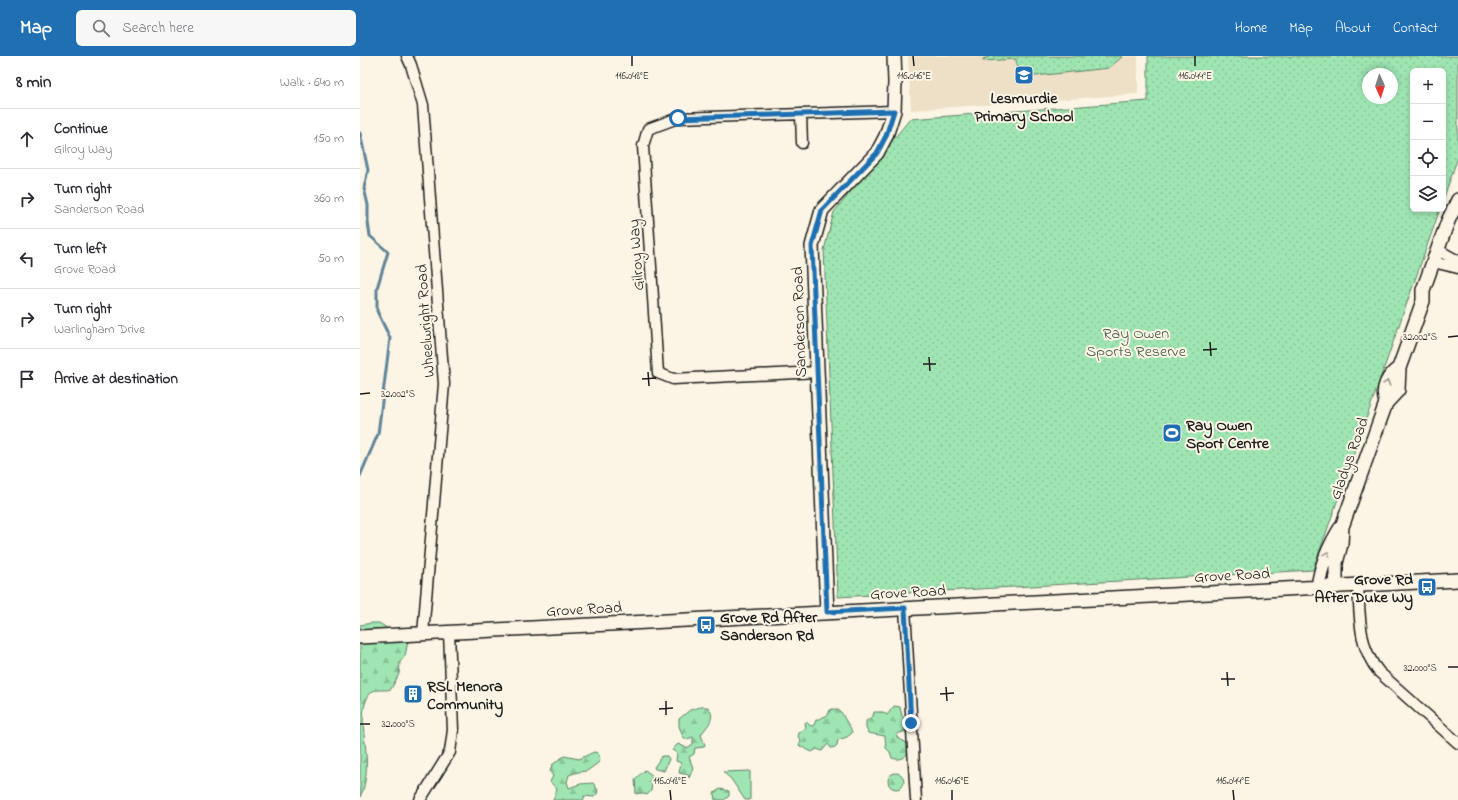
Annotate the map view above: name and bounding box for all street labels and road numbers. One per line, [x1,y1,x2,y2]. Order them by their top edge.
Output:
street label: Gilroy Way [623,218,651,291]
street label: Wheelwright Road [410,263,442,378]
street label: Sanderson Road [786,266,814,378]
street label: Gladys Road [1324,414,1376,503]
street label: Grove Road [1194,562,1271,590]
street label: Grove Road [870,579,947,607]
street label: Grove Road [546,596,623,624]

